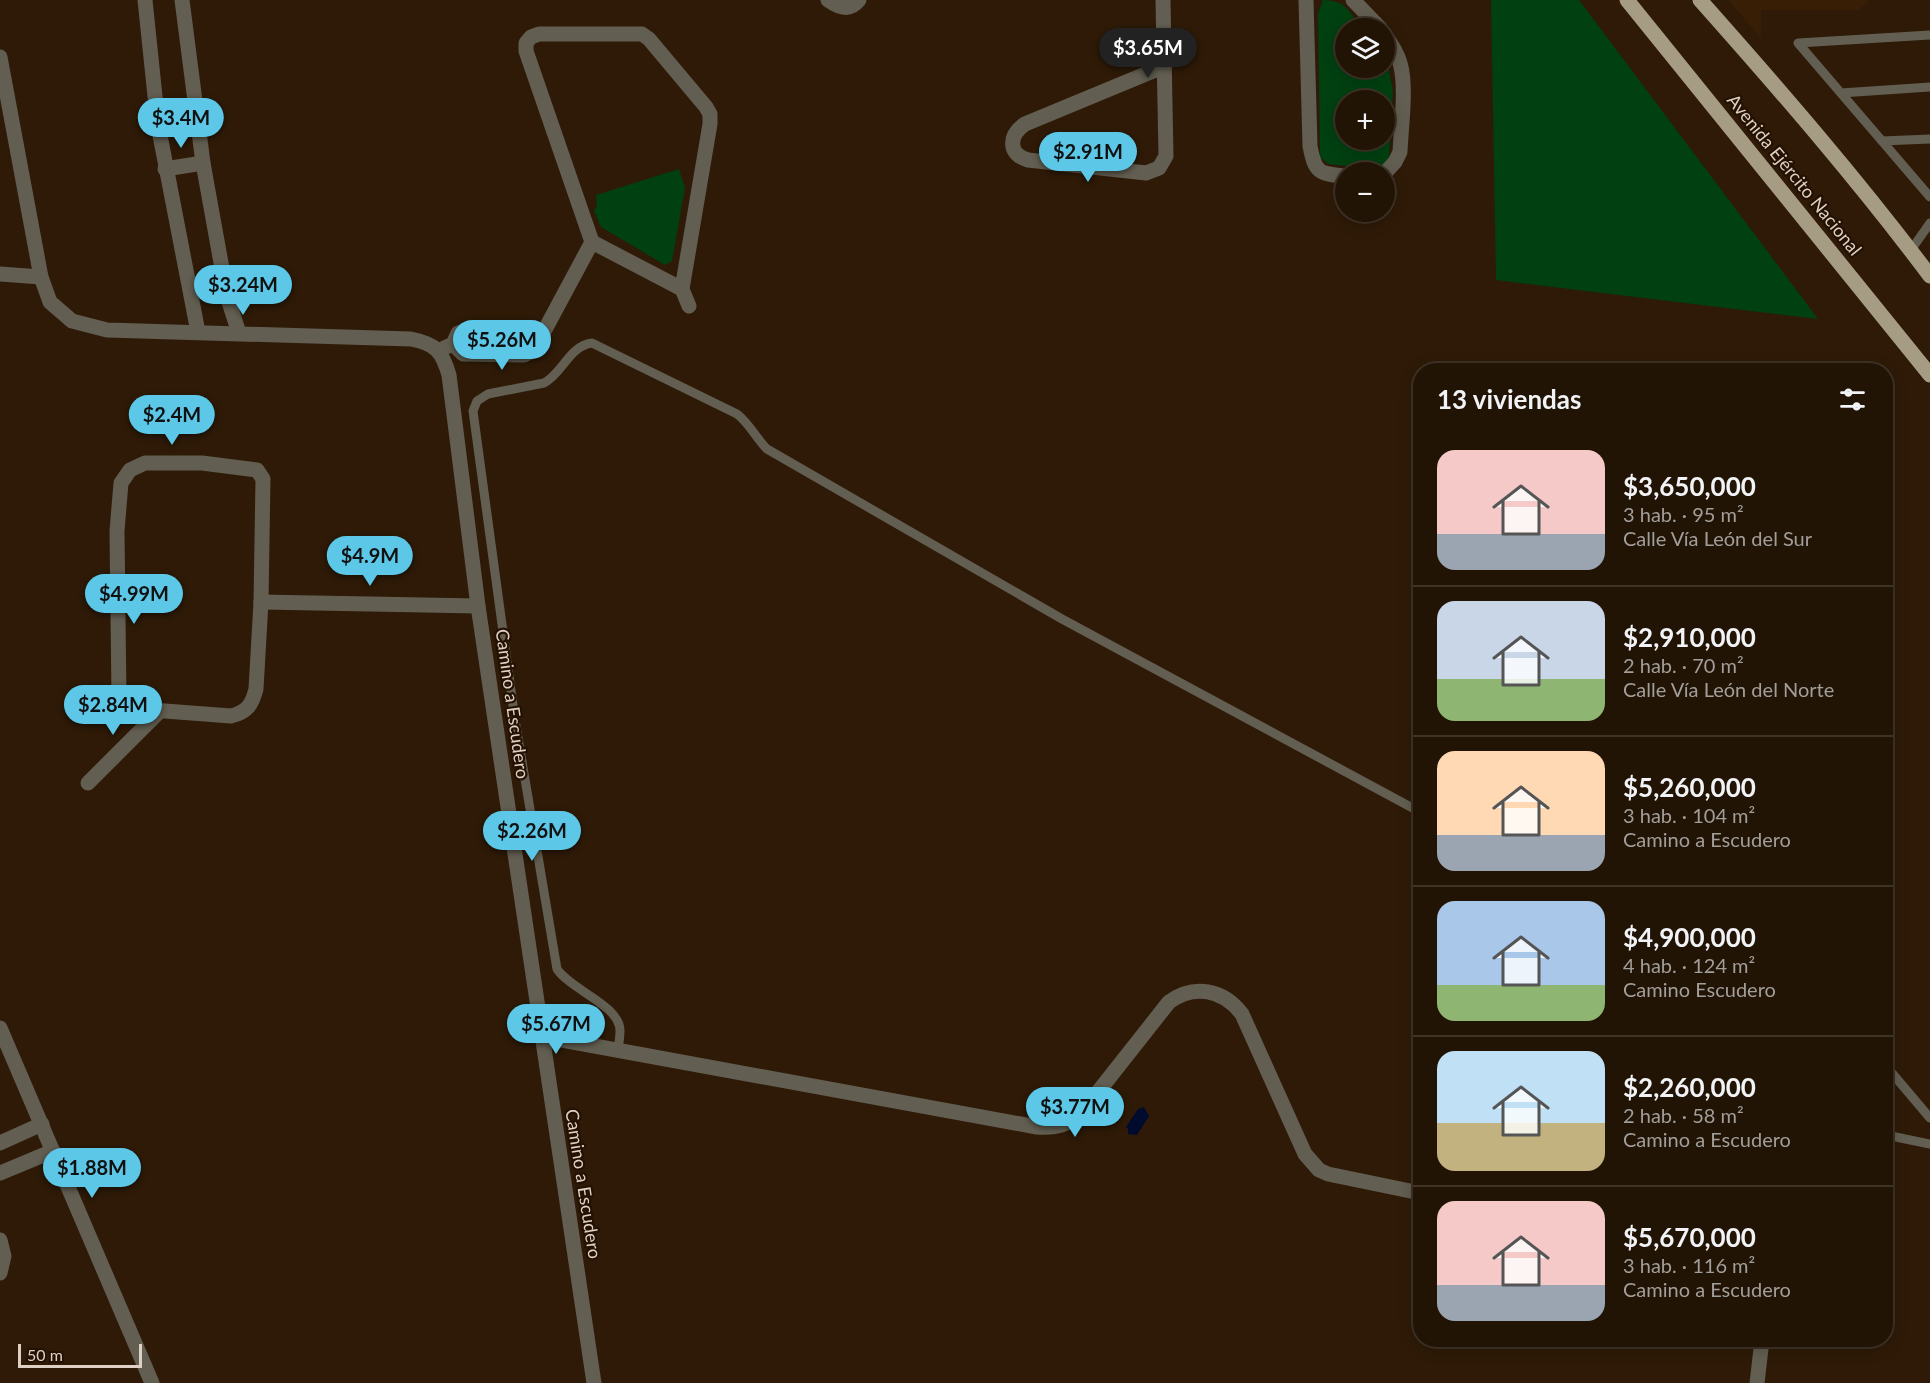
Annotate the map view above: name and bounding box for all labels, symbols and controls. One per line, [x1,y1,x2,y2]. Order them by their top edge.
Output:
map controls [1335,18,1395,222]
button: layers [1335,18,1395,78]
pin: $3.65M [1099,28,1197,79]
text: $3.65M [1113,35,1183,59]
street label: Avenida Ejército Nacional [1723,89,1867,260]
button: + [1335,90,1395,150]
pin: $3.4M [139,98,223,149]
text: $3.4M [152,105,210,129]
pin: $2.91M [1039,132,1137,183]
text: $2.91M [1053,139,1123,163]
button: − [1335,162,1395,222]
pin: $3.24M [194,265,292,316]
text: $3.24M [208,272,278,296]
pin: $5.26M [453,320,551,371]
text: $5.26M [467,327,537,351]
text: 13 viviendas [1437,383,1581,415]
icon: filters [1836,383,1869,416]
pin: $2.4M [130,395,214,446]
text: $2.4M [143,402,201,426]
text: $3,650,000 [1623,470,1756,502]
icon: home [1485,474,1557,546]
text: 3 hab. · 95 m² [1623,502,1744,526]
text: Calle Vía León del Sur [1623,526,1812,550]
pin: $4.9M [328,536,412,587]
text: $4.9M [341,543,399,567]
pin: $4.99M [85,574,183,625]
text: $4.99M [99,581,169,605]
text: $2,910,000 [1623,621,1756,653]
icon: home [1485,625,1557,697]
street label: Camino a Escudero [492,627,534,780]
text: 2 hab. · 70 m² [1623,653,1744,677]
text: Calle Vía León del Norte [1623,677,1834,701]
pin: $2.84M [64,685,162,736]
text: $2.84M [78,692,148,716]
text: $5,260,000 [1623,771,1756,803]
icon: home [1485,775,1557,847]
text: 3 hab. · 104 m² [1623,803,1755,827]
pin: $2.26M [483,811,581,862]
text: $2.26M [497,818,567,842]
text: Camino a Escudero [1623,827,1791,851]
text: $4,900,000 [1623,921,1756,953]
icon: home [1485,925,1557,997]
text: 4 hab. · 124 m² [1623,953,1755,977]
text: Camino Escudero [1623,977,1776,1001]
pin: $5.67M [507,1004,605,1055]
text: $5.67M [521,1011,591,1035]
text: $2,260,000 [1623,1071,1756,1103]
icon: home [1485,1075,1557,1147]
pin: $3.77M [1026,1087,1124,1138]
text: $3.77M [1040,1094,1110,1118]
text: 2 hab. · 58 m² [1623,1103,1744,1127]
street label: Camino a Escudero [561,1107,607,1260]
text: Camino a Escudero [1623,1127,1791,1151]
pin: $1.88M [43,1148,141,1199]
text: $1.88M [57,1155,127,1179]
text: $5,670,000 [1623,1221,1756,1253]
icon: home [1485,1225,1557,1297]
text: 3 hab. · 116 m² [1623,1253,1755,1277]
text: Camino a Escudero [1623,1277,1791,1301]
scale bar [18,1341,142,1368]
text: 50 m [27,1345,63,1364]

